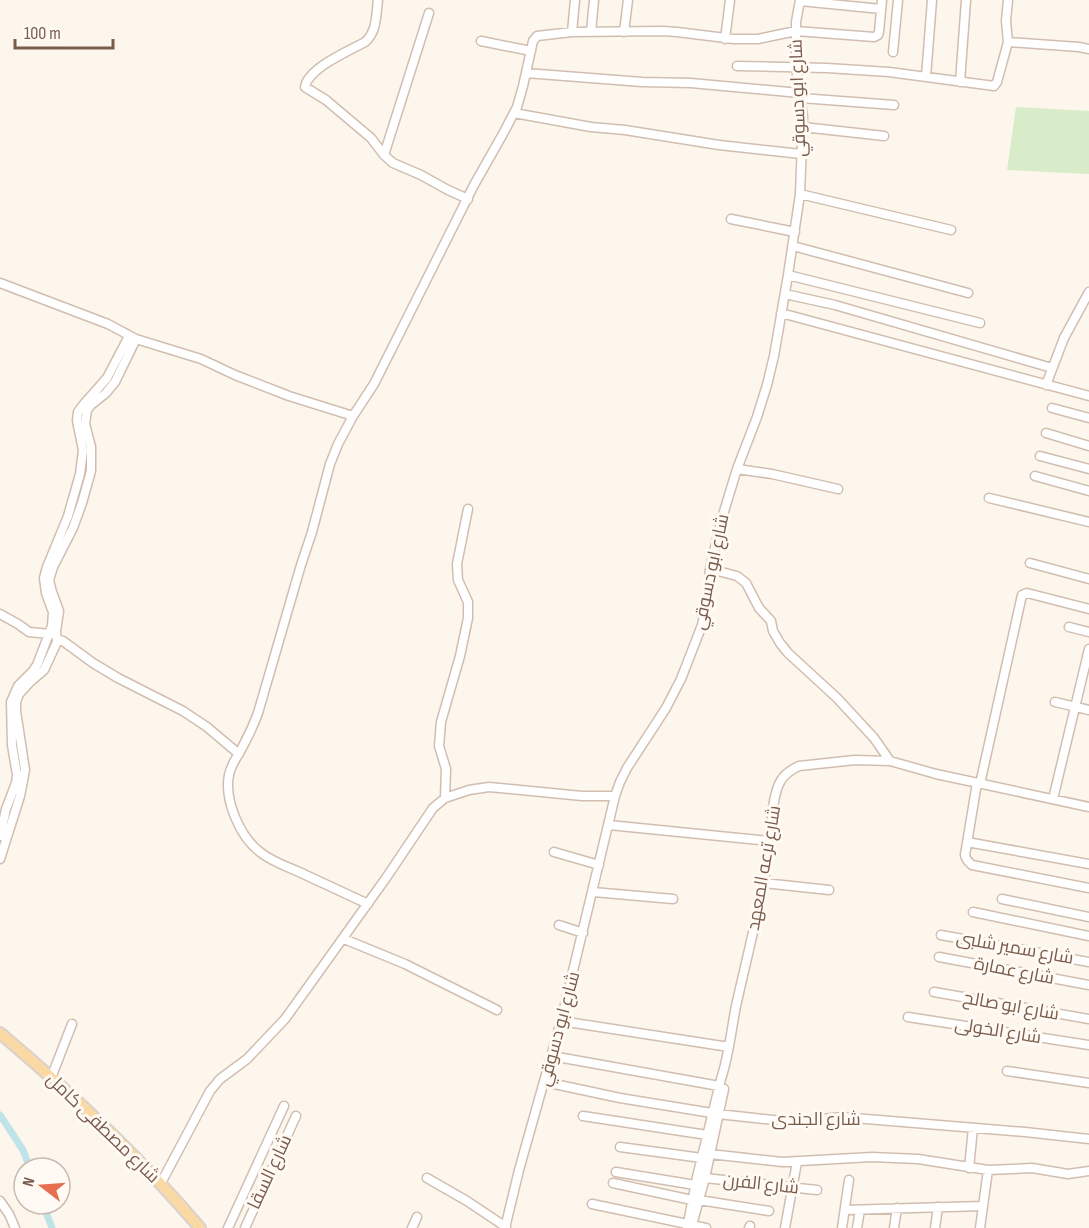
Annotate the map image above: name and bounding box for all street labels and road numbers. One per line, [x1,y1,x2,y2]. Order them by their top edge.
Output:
street label: شارع ابو دسوقي [785,39,814,157]
street label: شارع ابو دسوقي [688,512,736,632]
street label: شارع ترعه المعهد [743,804,786,932]
street label: شارع سمير شلبى [955,927,1075,970]
street label: شارع عمارة [972,953,1056,990]
street label: شارع ابو دسوقي [534,969,587,1089]
street label: شارع ابو صالح [961,987,1061,1026]
street label: شارع الخولى [953,1014,1043,1049]
street label: شارع مصطفى كامل [41,1069,164,1188]
street label: شارع الجندى [771,1109,861,1131]
street label: شارع السقا [244,1131,297,1213]
street label: شارع الفرن [722,1170,800,1199]

